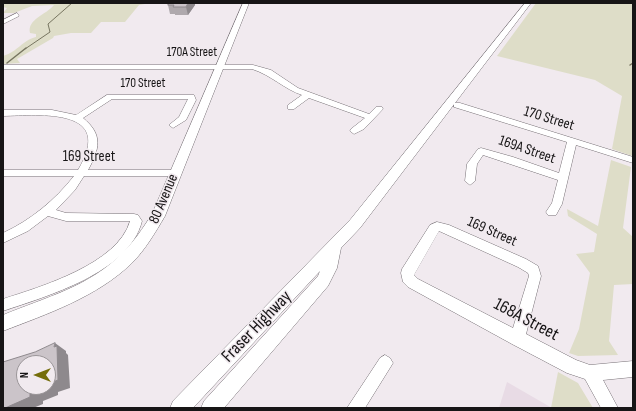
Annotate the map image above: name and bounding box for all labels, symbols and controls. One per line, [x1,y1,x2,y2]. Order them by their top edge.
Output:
street label: 170A Street [167,45,217,61]
street label: 170 Street [121,76,165,92]
street label: 170 Street [522,103,576,135]
street label: 169A Street [496,132,558,168]
street label: 169 Street [63,148,115,166]
street label: 80 Avenue [145,171,183,227]
street label: 169 Street [464,213,520,251]
street label: Fraser Highway [218,287,296,367]
street label: 168A Street [490,294,562,346]
north arrow [16,355,56,395]
text: N [18,372,31,378]

